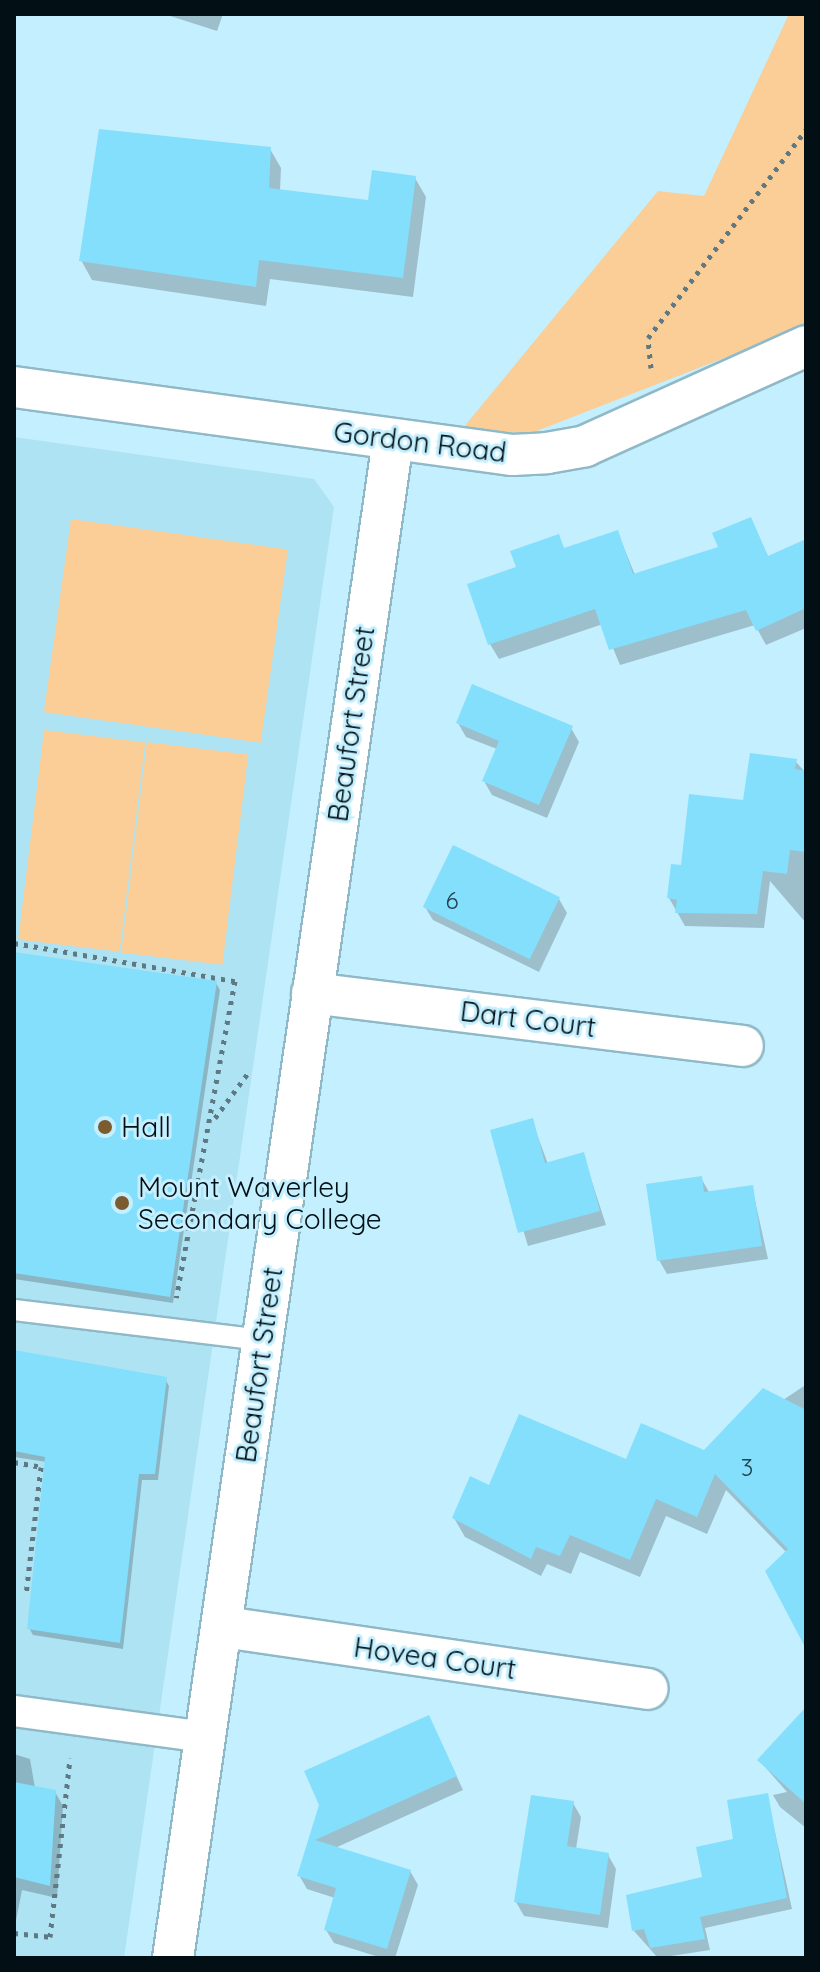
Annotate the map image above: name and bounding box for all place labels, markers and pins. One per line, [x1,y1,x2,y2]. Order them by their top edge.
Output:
place label: Hall [121,1110,171,1144]
marker: Hall [96,1118,114,1136]
place label: Mount Waverley Secondary College [138,1170,382,1236]
marker: Mount Waverley Secondary College [113,1194,131,1212]

